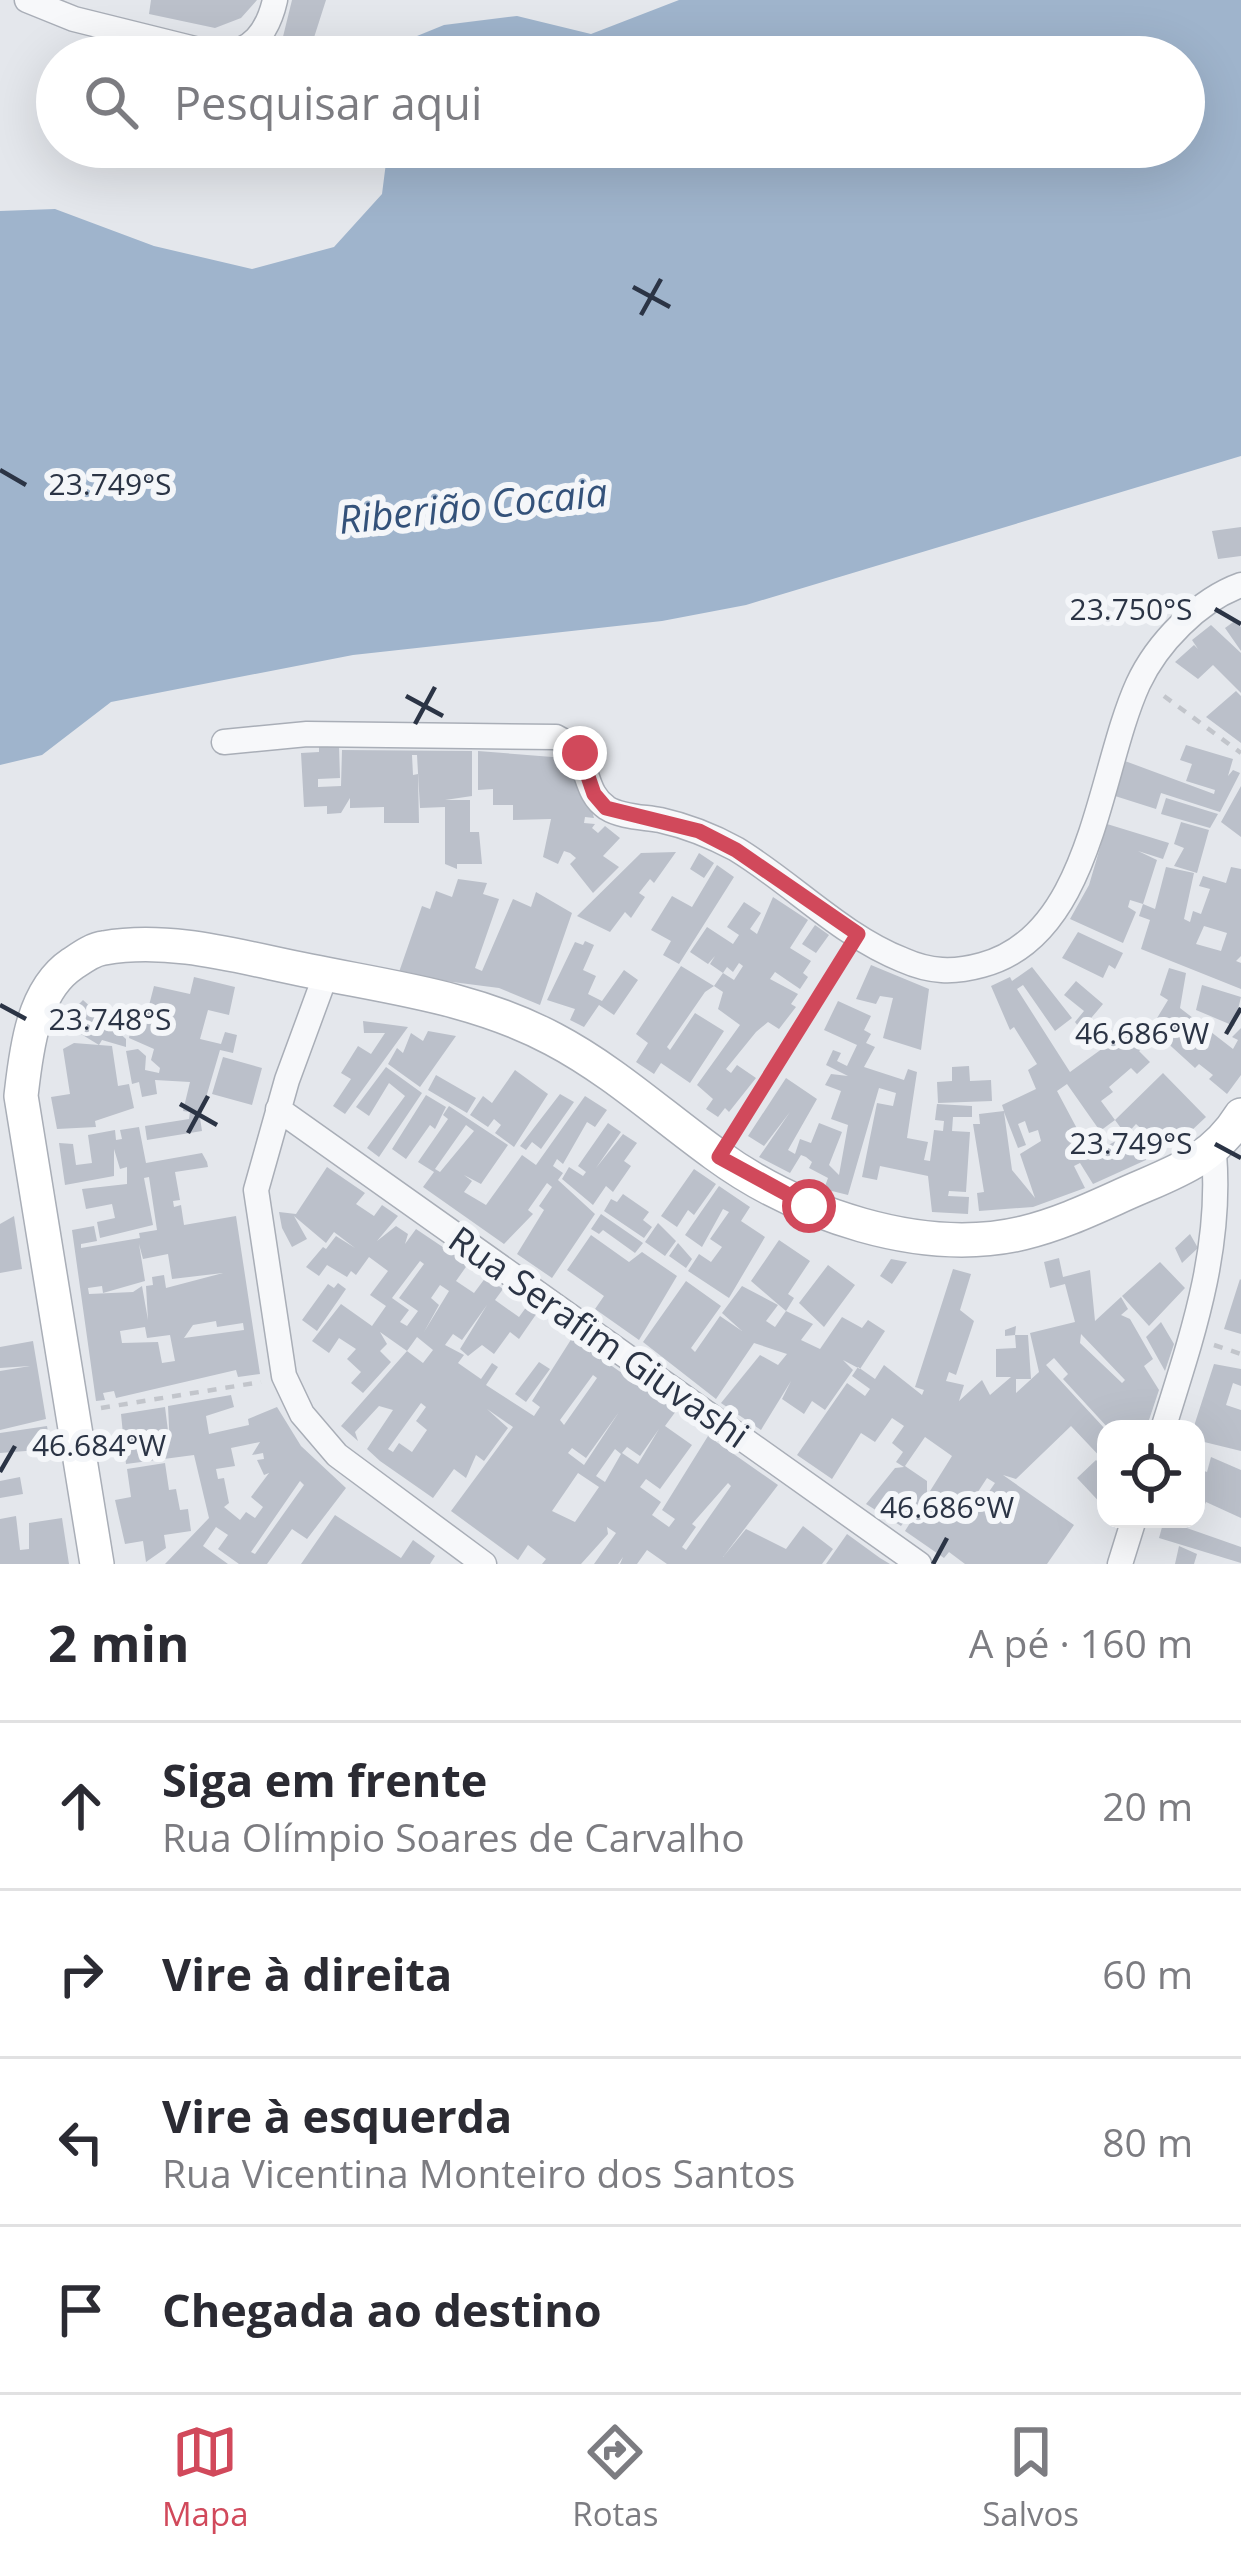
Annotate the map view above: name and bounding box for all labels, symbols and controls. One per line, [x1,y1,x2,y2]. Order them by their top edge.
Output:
search box [36,36,1205,168]
icon: search [78,69,144,135]
text: Pesquisar aqui [174,72,482,133]
text: 23.749°S [49,463,171,504]
water label: Riberião Cocaia [336,464,610,545]
text: 23.750°S [1070,588,1192,629]
route end [553,726,607,780]
text: 23.748°S [49,998,171,1039]
text: 46.686°W [1075,1012,1209,1053]
text: 23.749°S [1070,1122,1192,1163]
route start [782,1179,836,1233]
street label: Rua Serafim Giuvashi [439,1214,759,1459]
map controls [1097,1420,1205,1528]
button: locate [1097,1420,1205,1528]
text: 46.684°W [32,1424,166,1465]
text: 46.686°W [880,1486,1014,1527]
text: 2 min [48,1607,190,1677]
text: A pé · 160 m [969,1616,1193,1669]
text: Siga em frente [162,1749,487,1810]
icon: ahead [48,1773,114,1839]
text: 20 m [1102,1779,1193,1832]
text: Rua Olímpio Soares de Carvalho [162,1810,745,1863]
icon: right [48,1941,114,2007]
text: Vire à direita [162,1943,452,2004]
text: 60 m [1102,1947,1193,2000]
text: Vire à esquerda [162,2085,512,2146]
icon: left [48,2109,114,2175]
text: 80 m [1102,2115,1193,2168]
text: Rua Vicentina Monteiro dos Santos [162,2146,795,2199]
icon: arrive [48,2277,114,2343]
text: Chegada ao destino [162,2279,602,2340]
tab: Mapa [162,2419,248,2536]
tab: Rotas [572,2419,658,2536]
tab: Salvos [982,2419,1079,2536]

